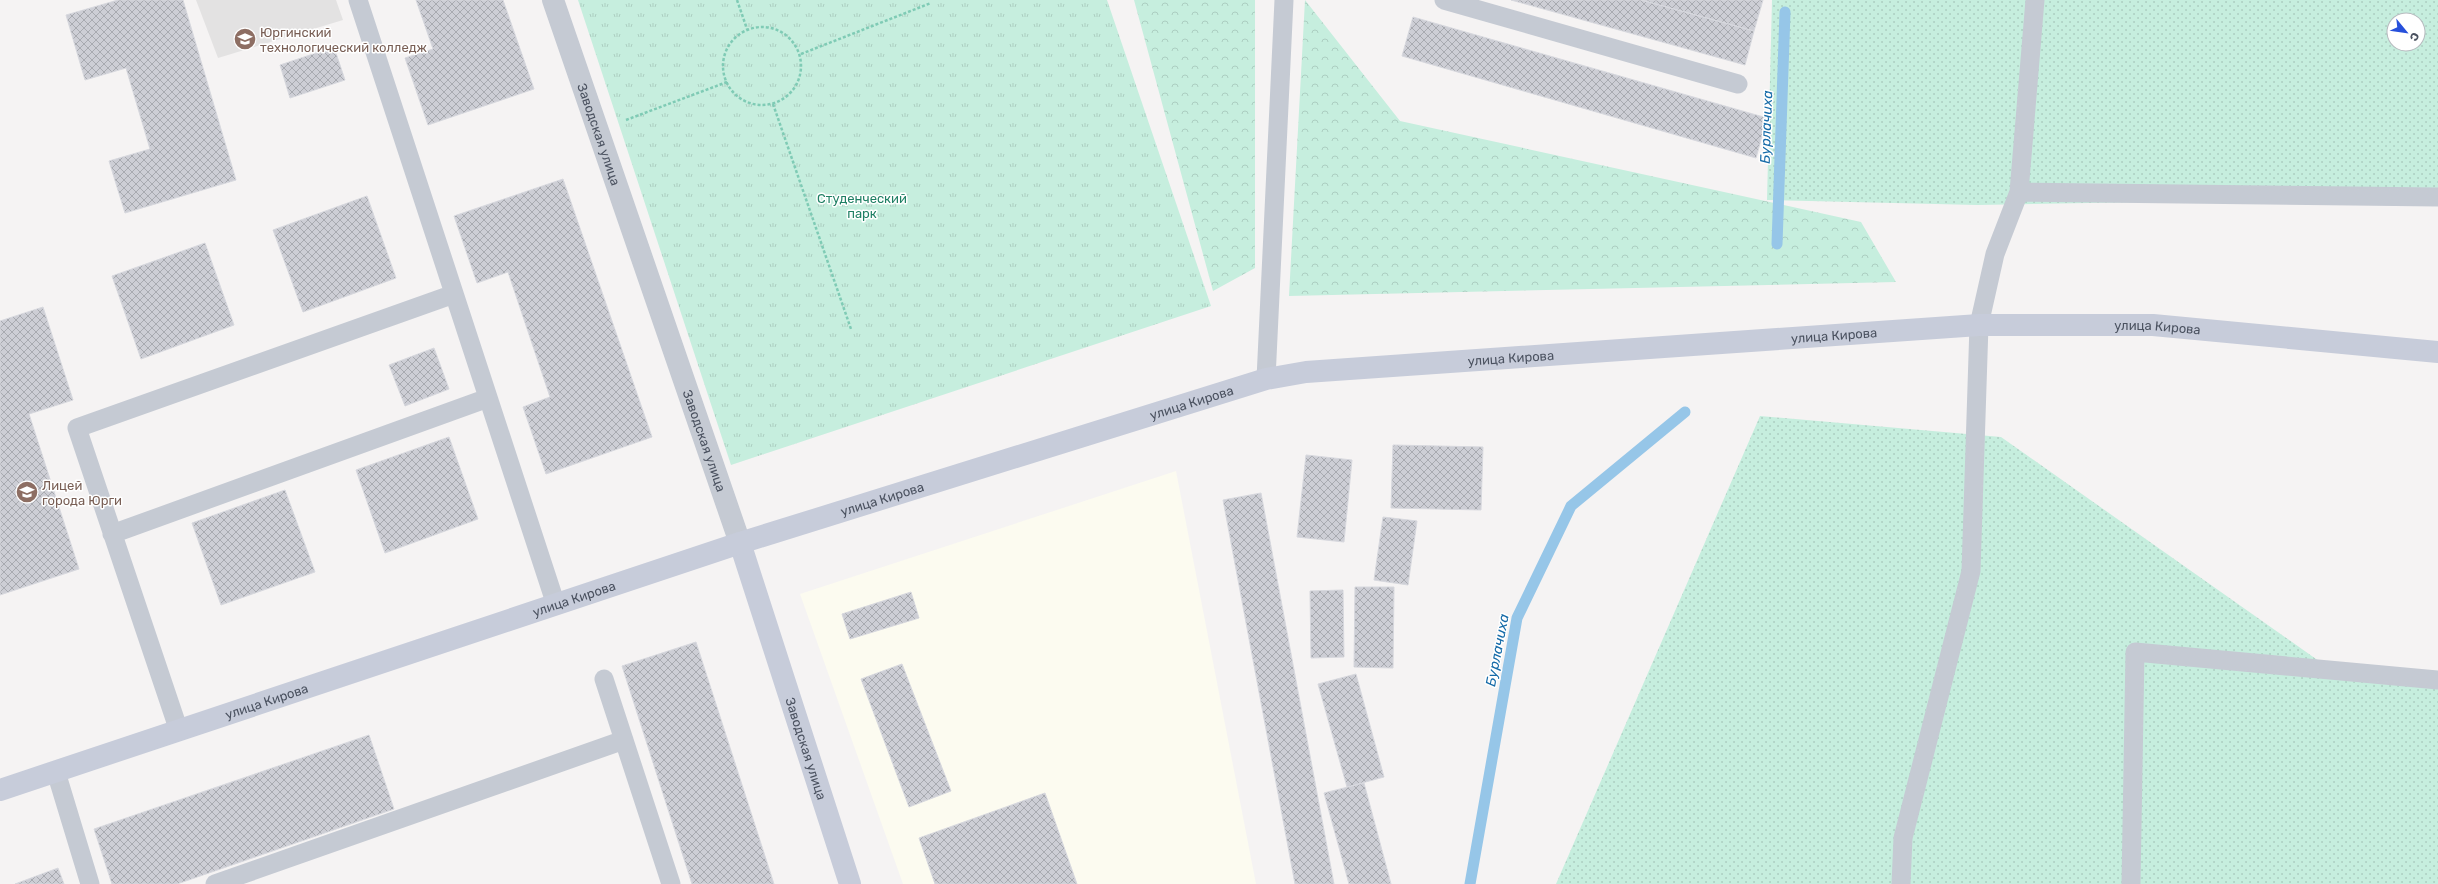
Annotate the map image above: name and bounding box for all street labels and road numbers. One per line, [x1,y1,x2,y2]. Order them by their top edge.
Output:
street label: Заводская улица [574,81,623,187]
street label: улица Кирова [2114,318,2201,337]
street label: улица Кирова [1790,325,1878,346]
street label: улица Кирова [1467,348,1555,369]
street label: улица Кирова [1148,383,1235,423]
street label: Заводская улица [680,388,729,494]
street label: улица Кирова [839,479,926,519]
street label: улица Кирова [531,578,617,620]
street label: улица Кирова [223,681,310,722]
street label: Заводская улица [782,696,829,802]

